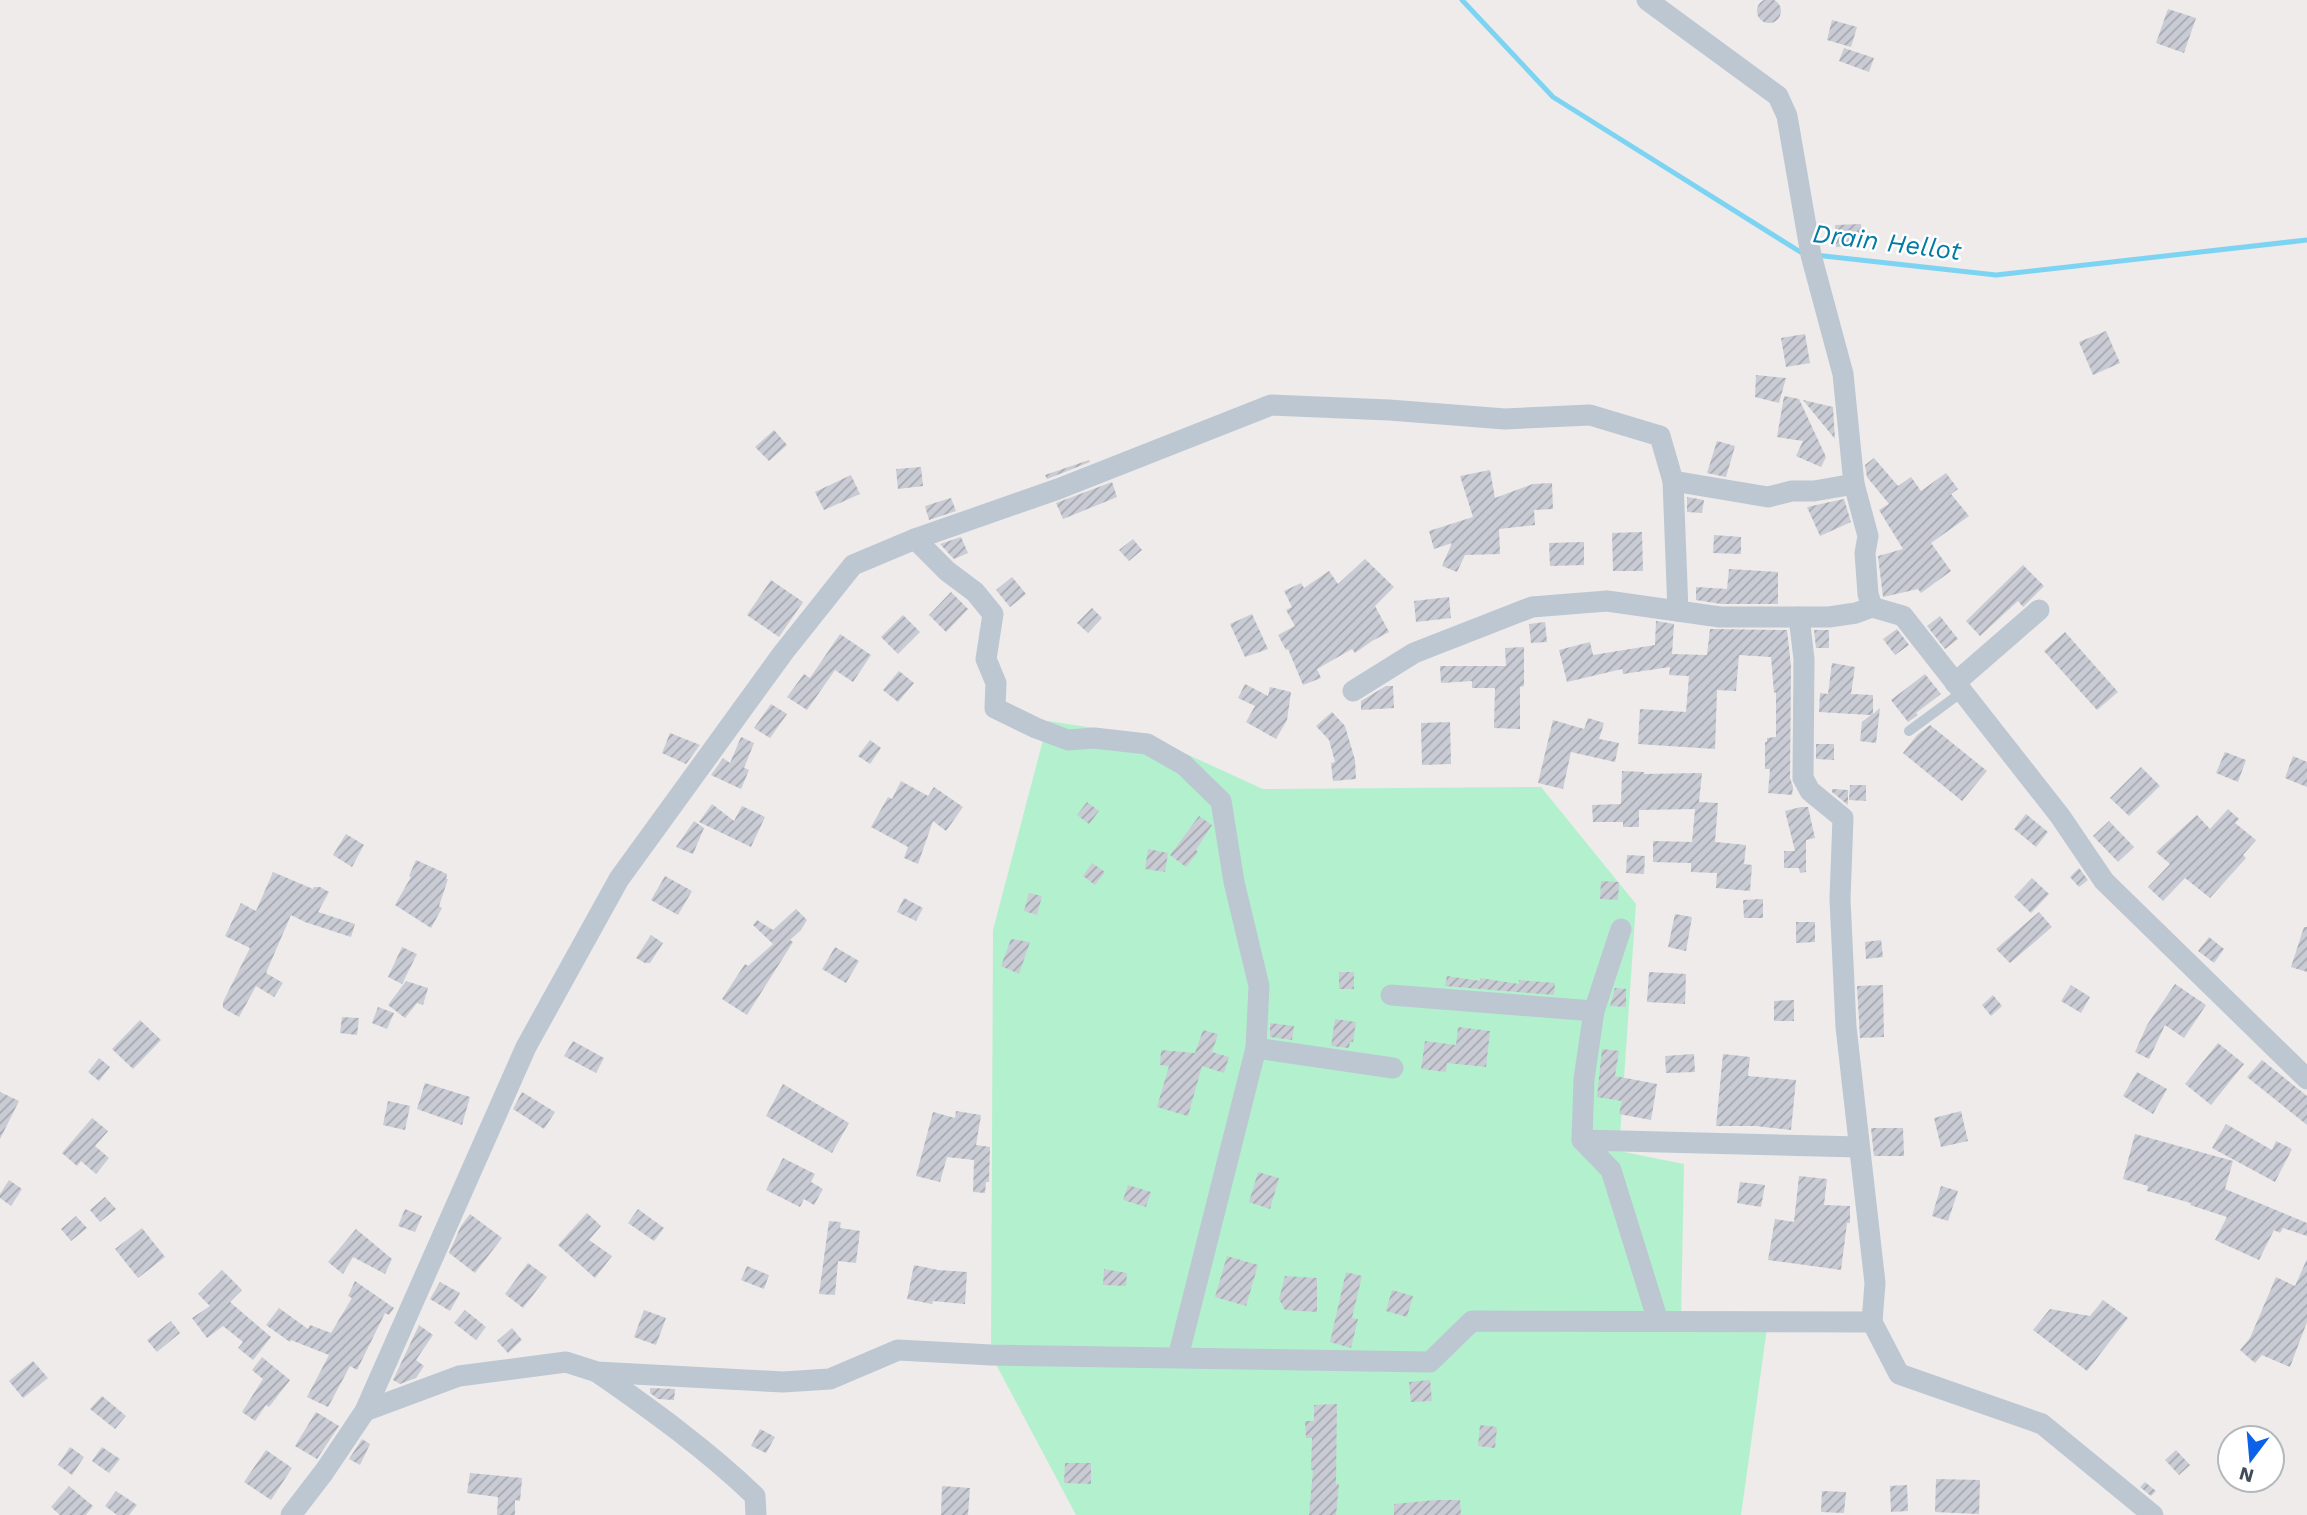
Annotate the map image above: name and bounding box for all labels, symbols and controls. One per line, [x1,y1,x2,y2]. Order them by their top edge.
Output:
water label: Drain Hellot [1811,218,1963,266]
north arrow [2216,1424,2286,1494]
text: N [2237,1462,2256,1488]

